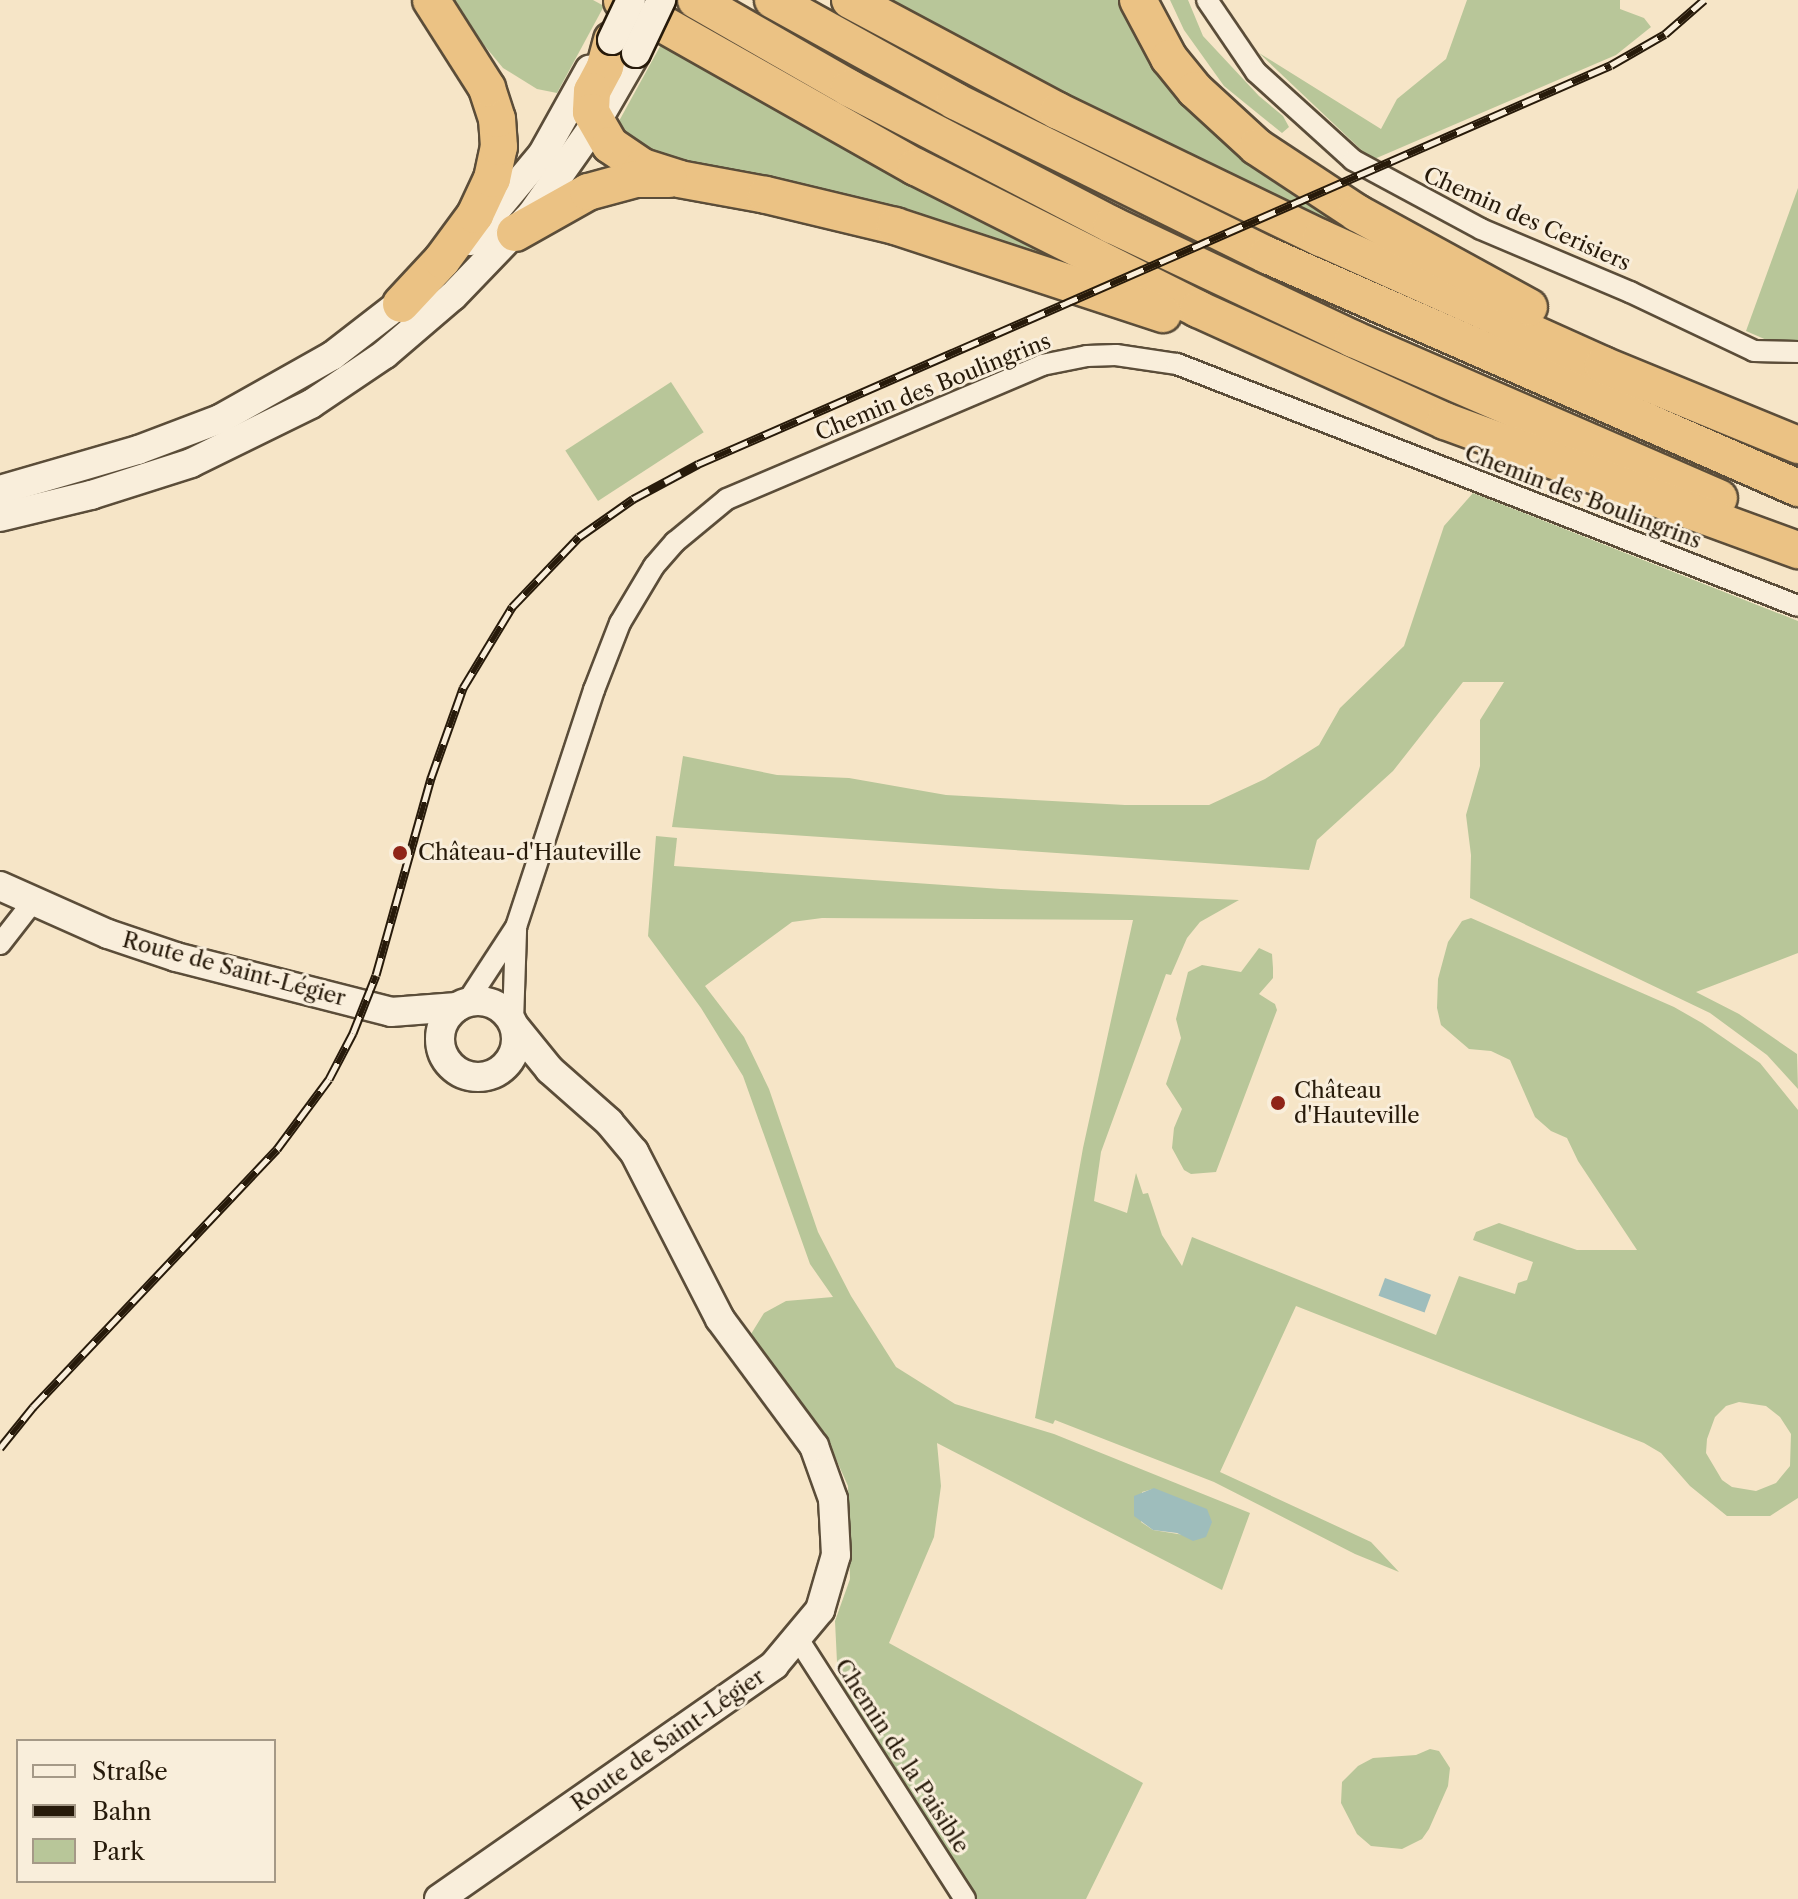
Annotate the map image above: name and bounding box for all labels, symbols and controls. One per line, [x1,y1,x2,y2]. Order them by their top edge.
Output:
street label: Chemin des Cerisiers [1419,161,1635,277]
street label: Chemin des Boulingrins [812,328,1054,446]
street label: Chemin des Boulingrins [1461,440,1705,554]
place label: Château-d'Hauteville [418,840,641,866]
marker: Château-d'Hauteville [389,842,411,864]
street label: Route de Saint-Légier [120,926,348,1012]
place label: Château d'Hauteville [1294,1077,1420,1128]
marker: Château d'Hauteville [1269,1094,1287,1112]
street label: Chemin de la Paisible [829,1654,975,1858]
street label: Route de Saint-Légier [566,1663,770,1817]
legend [16,1739,276,1883]
text: Straße [92,1757,168,1786]
text: Bahn [92,1797,151,1826]
text: Park [92,1837,144,1866]

